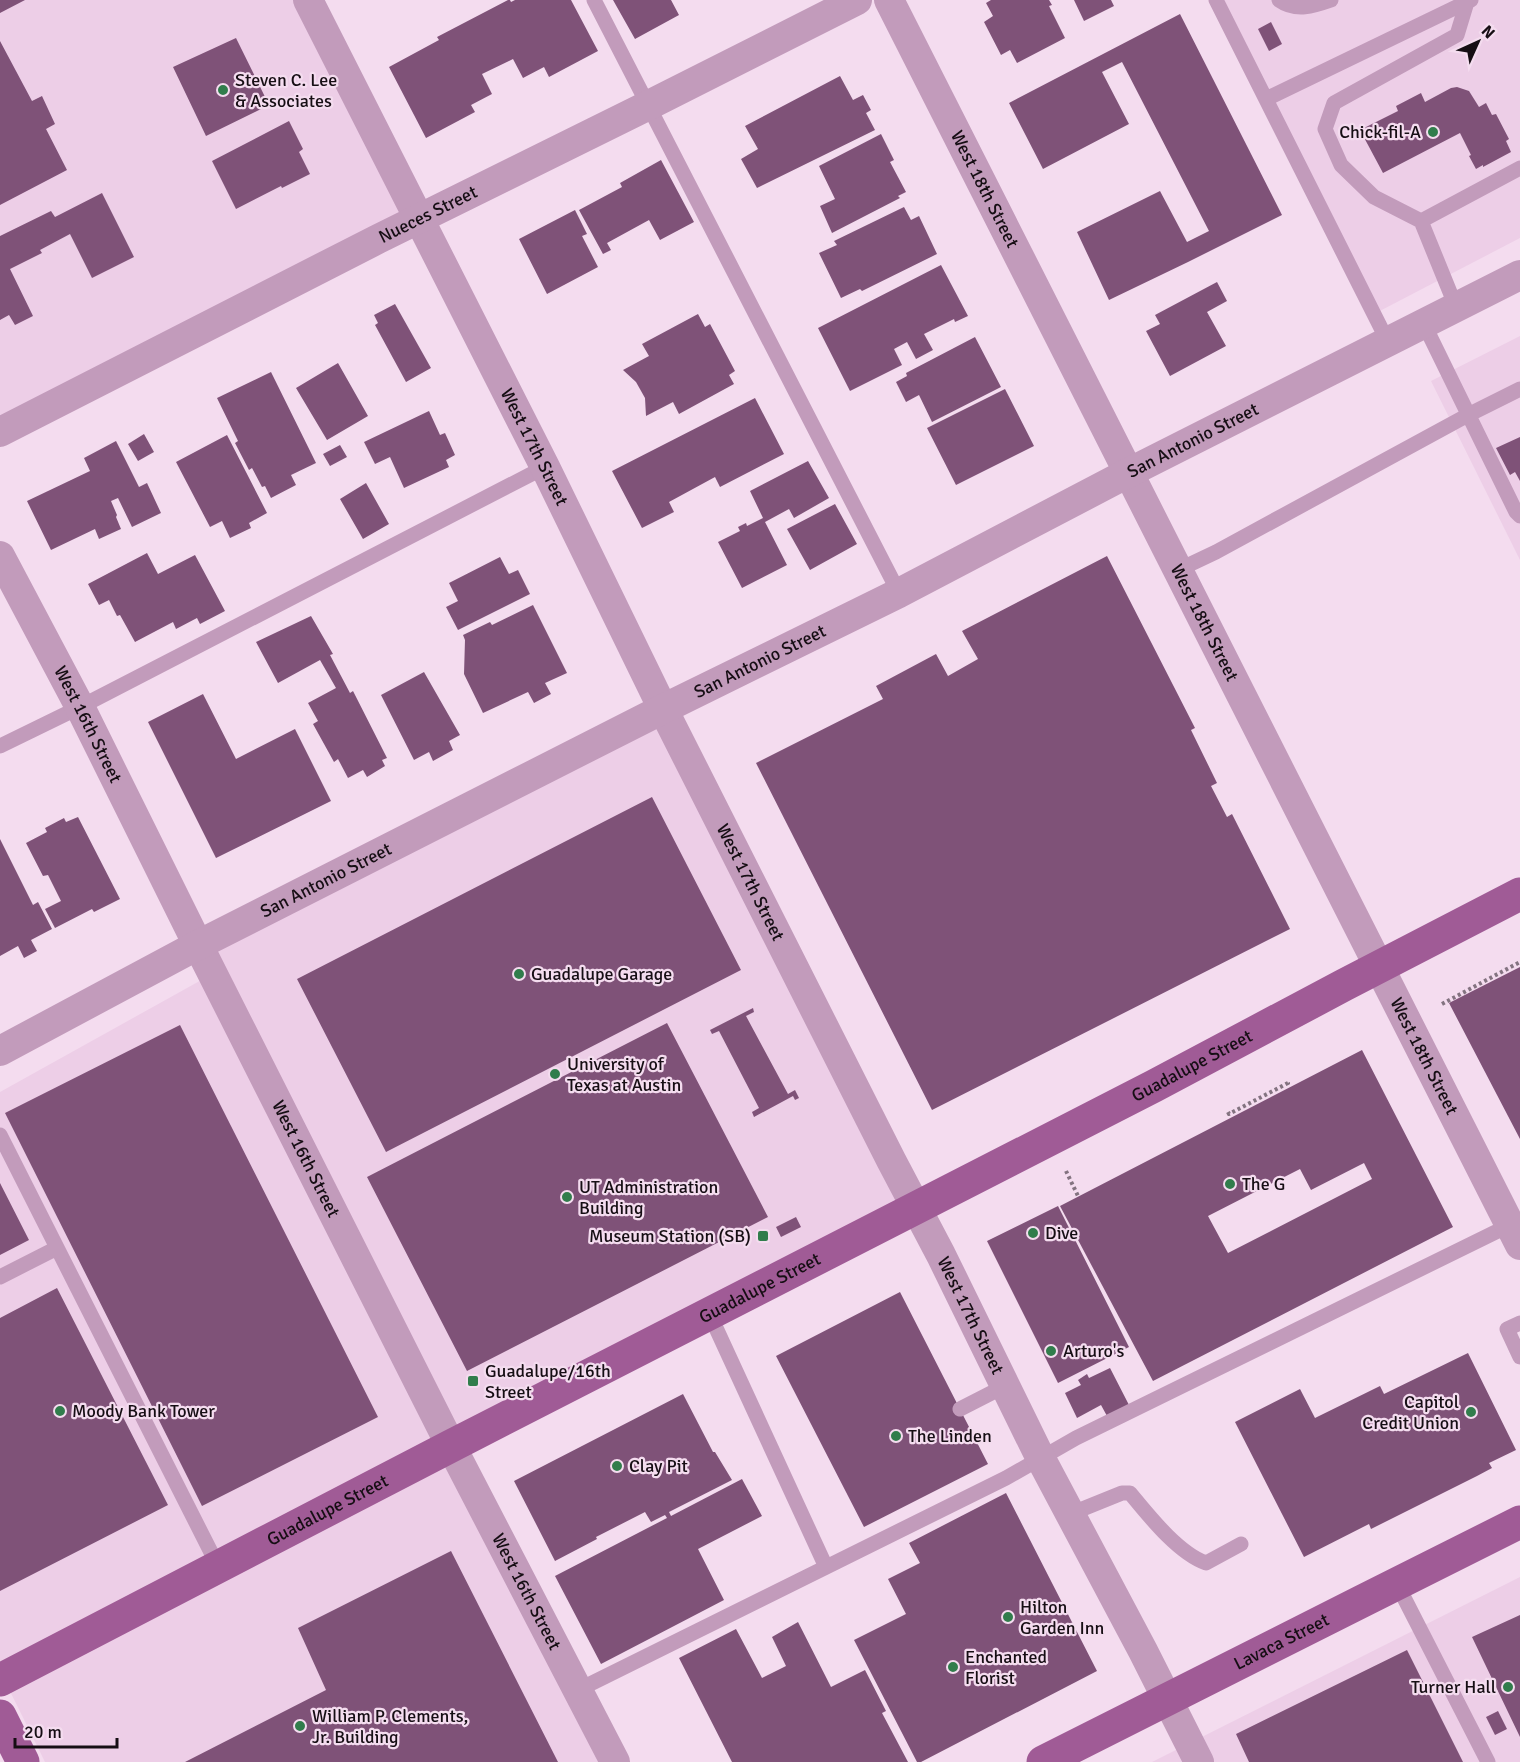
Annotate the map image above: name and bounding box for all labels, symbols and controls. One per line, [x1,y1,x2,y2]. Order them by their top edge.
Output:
north arrow [1448,12,1508,72]
text: N [1477,21,1499,43]
place label: Steven C. Lee & Associates [235,69,337,112]
marker: Steven C. Lee & Associates [216,83,230,97]
place label: Chick-fil-A [1339,121,1421,143]
marker: Chick-fil-A [1426,125,1440,139]
street label: West 18th Street [946,127,1024,251]
street label: Nueces Street [375,181,481,248]
street label: West 17th Street [496,385,573,509]
street label: San Antonio Street [1123,398,1262,483]
street label: West 18th Street [1166,560,1243,685]
street label: San Antonio Street [690,620,829,703]
street label: West 16th Street [49,662,127,786]
street label: West 17th Street [712,820,789,944]
street label: San Antonio Street [257,838,395,923]
place label: Guadalupe Garage [531,963,672,985]
marker: Guadalupe Garage [512,967,526,981]
street label: West 18th Street [1385,994,1463,1118]
street label: Guadalupe Street [1128,1025,1256,1107]
place label: University of Texas at Austin [567,1053,681,1096]
marker: University of Texas at Austin [548,1067,562,1081]
street label: West 16th Street [267,1097,345,1221]
place label: The G [1242,1173,1285,1195]
place label: UT Administration Building [579,1176,718,1219]
marker: The G [1223,1177,1237,1191]
marker: UT Administration Building [560,1190,574,1204]
place label: Dive [1045,1222,1078,1244]
place label: Museum Station (SB) [589,1225,751,1247]
marker: Dive [1026,1226,1040,1240]
marker: Museum Station (SB) [756,1229,770,1243]
street label: Guadalupe Street [695,1248,824,1328]
street label: West 17th Street [933,1253,1009,1378]
place label: Arturo's [1063,1340,1124,1362]
marker: Arturo's [1044,1344,1058,1358]
place label: Guadalupe/16th Street [485,1360,611,1403]
marker: Guadalupe/16th Street [466,1374,480,1388]
place label: Capitol Credit Union [1362,1391,1459,1434]
place label: Moody Bank Tower [72,1400,215,1422]
marker: Moody Bank Tower [53,1404,67,1418]
marker: Capitol Credit Union [1464,1405,1478,1419]
place label: The Linden [908,1425,992,1447]
marker: The Linden [889,1429,903,1443]
place label: Clay Pit [629,1455,688,1477]
marker: Clay Pit [610,1459,624,1473]
street label: Guadalupe Street [263,1470,392,1551]
street label: West 16th Street [487,1530,566,1654]
place label: Hilton Garden Inn [1020,1596,1104,1639]
street label: Lavaca Street [1230,1609,1333,1675]
marker: Hilton Garden Inn [1001,1610,1015,1624]
place label: Enchanted Florist [965,1646,1047,1689]
marker: Enchanted Florist [946,1660,960,1674]
place label: Turner Hall [1411,1676,1496,1698]
marker: Turner Hall [1501,1680,1515,1694]
place label: William P. Clements, Jr. Building [312,1705,468,1748]
scale bar [15,1711,117,1749]
marker: William P. Clements, Jr. Building [293,1719,307,1733]
text: 20 m [24,1721,62,1743]

